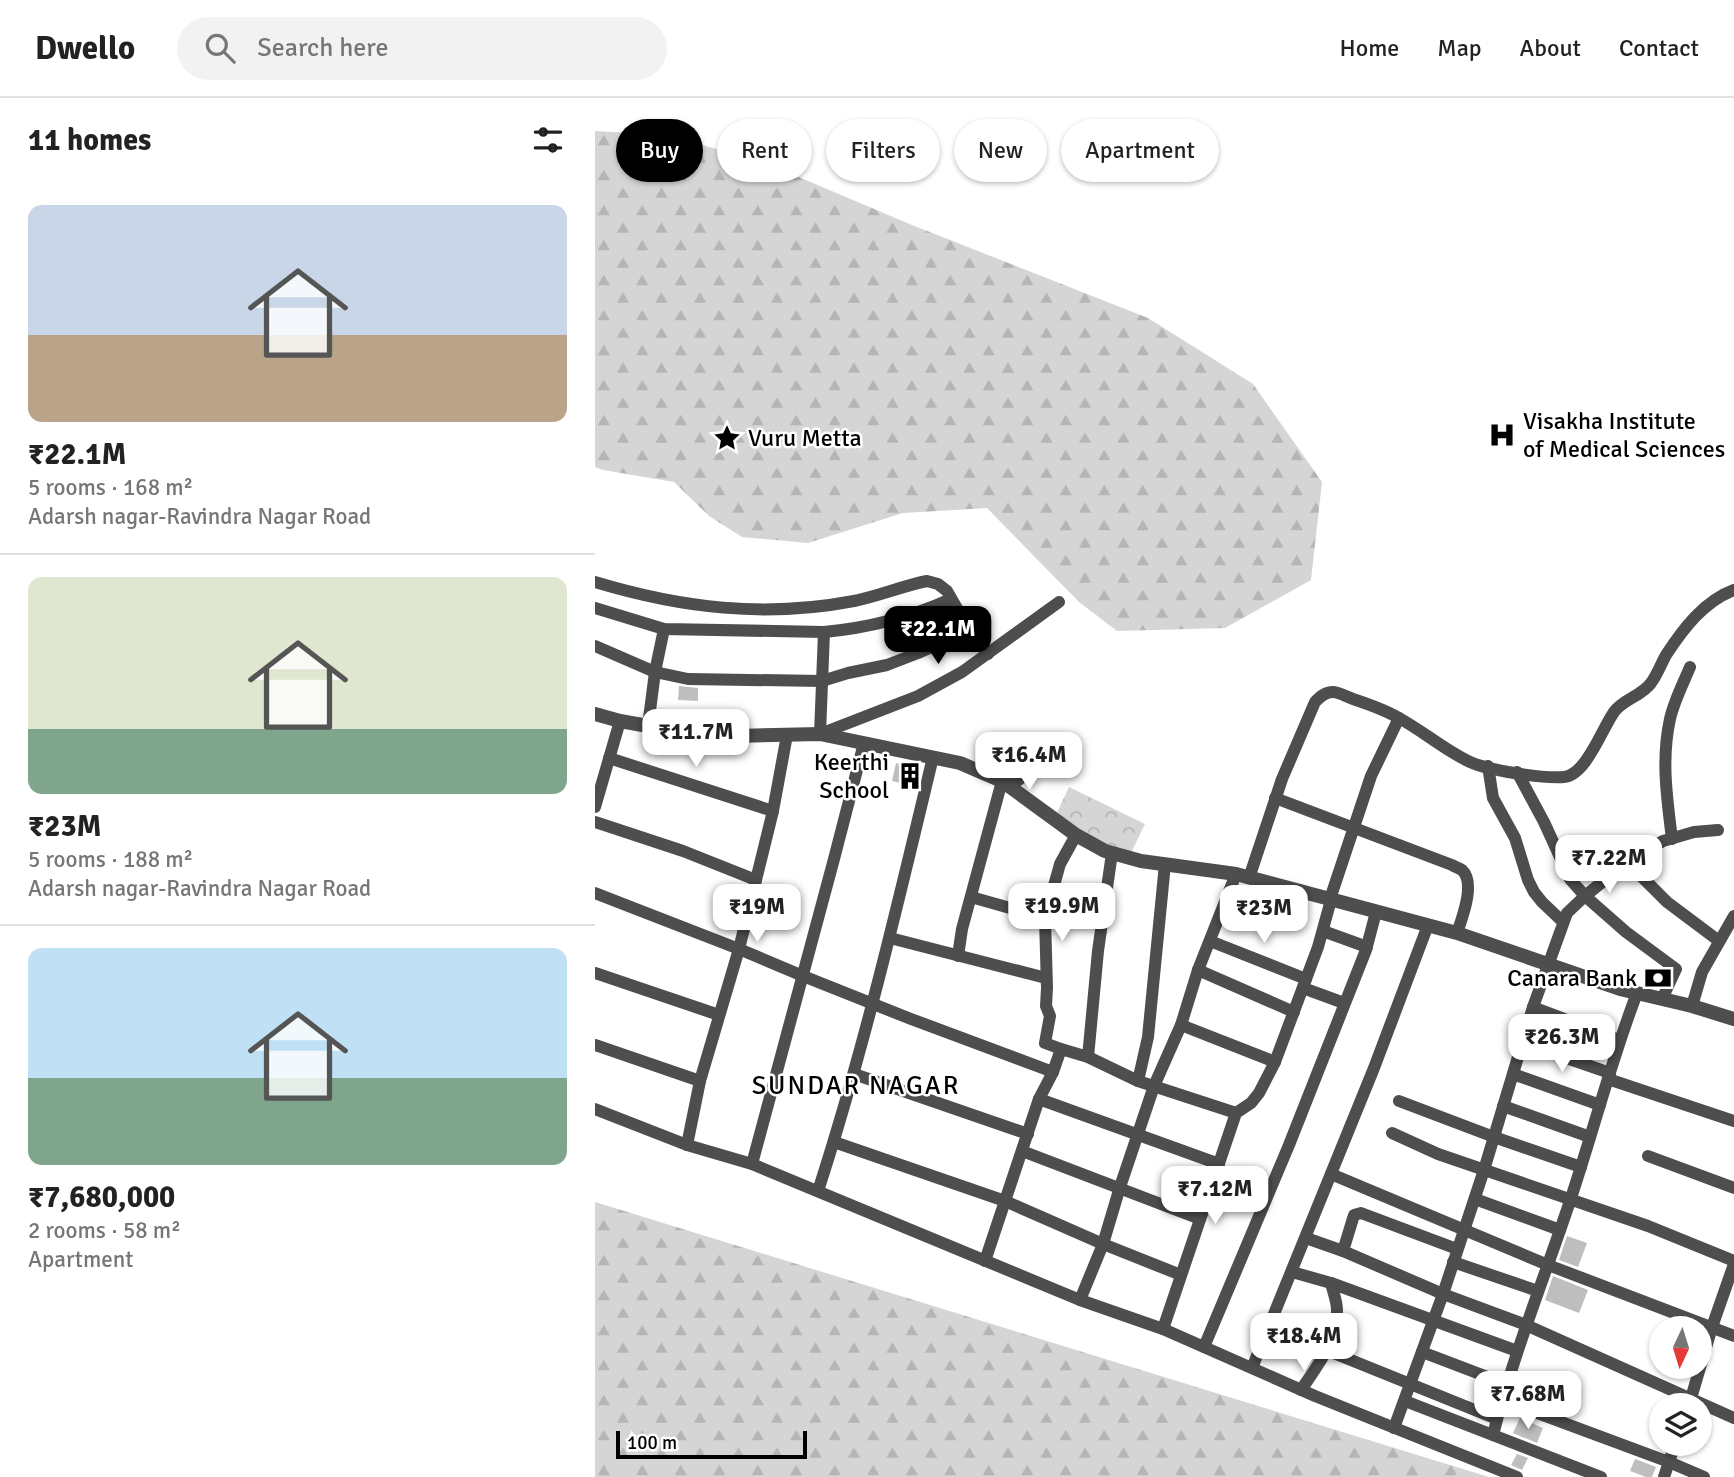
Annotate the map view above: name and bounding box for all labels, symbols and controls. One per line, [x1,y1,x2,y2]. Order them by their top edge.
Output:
search box [177,17,667,80]
text: Dwello [35,28,135,69]
icon: search [201,29,239,67]
text: Search here [257,32,388,64]
text: Home [1339,33,1399,63]
text: Map [1437,33,1482,63]
text: About [1520,33,1581,63]
text: Contact [1619,33,1699,63]
chip: Buy [616,119,703,182]
chip: Rent [717,119,812,182]
chip: Filters [826,119,940,182]
chip: New [954,119,1047,182]
chip: Apartment [1061,119,1219,182]
icon: filters [529,121,567,159]
text: 11 homes [28,122,151,159]
icon: home [235,250,361,376]
place label: Visakha Institute of Medical Sciences [1523,406,1725,464]
hospital icon: Visakha Institute of Medical Sciences [1487,420,1517,450]
place icon: Vuru Metta [712,423,742,453]
place label: Vuru Metta [748,423,862,453]
text: ₹22.1M [28,436,126,473]
text: 5 rooms · 168 m² [28,473,193,502]
text: Adarsh nagar-Ravindra Nagar Road [28,502,371,531]
pin: ₹22.1M [881,606,995,666]
text: ₹22.1M [900,614,976,643]
icon: home [235,622,361,748]
pin: ₹11.7M [639,710,753,769]
text: ₹11.7M [658,717,734,746]
pin: ₹16.4M [972,732,1086,792]
text: ₹16.4M [991,740,1067,769]
place label: Keerthi School [814,747,889,805]
building icon: Keerthi School [895,761,925,791]
text: ₹23M [28,808,102,845]
pin: ₹7.22M [1552,836,1666,895]
text: ₹7.22M [1571,843,1647,872]
text: 5 rooms · 188 m² [28,845,193,874]
text: Adarsh nagar-Ravindra Nagar Road [28,874,371,903]
pin: ₹19M [716,884,798,944]
pin: ₹19.9M [1005,884,1119,943]
pin: ₹23M [1223,886,1305,945]
text: ₹19.9M [1024,891,1100,920]
text: ₹19M [729,892,785,921]
text: ₹23M [1236,893,1292,922]
place label: Canara Bank [1507,963,1637,993]
bank icon: Canara Bank [1643,963,1673,993]
icon: home [235,993,361,1119]
pin: ₹26.3M [1505,1014,1619,1074]
text: ₹26.3M [1524,1022,1600,1051]
district label: SUNDAR NAGAR [752,1070,960,1102]
pin: ₹7.12M [1158,1166,1272,1226]
text: ₹7.12M [1177,1174,1253,1203]
text: ₹7,680,000 [28,1179,175,1216]
text: 2 rooms · 58 m² [28,1216,181,1245]
text: Apartment [28,1245,133,1274]
pin: ₹18.4M [1247,1314,1361,1373]
north arrow [1649,1316,1711,1379]
map controls [1649,1316,1712,1456]
text: ₹18.4M [1266,1321,1342,1350]
pin: ₹7.68M [1471,1372,1585,1431]
text: ₹7.68M [1490,1379,1566,1408]
button: layers [1649,1393,1712,1456]
scale bar [616,1428,807,1460]
text: 100 m [627,1431,677,1455]

